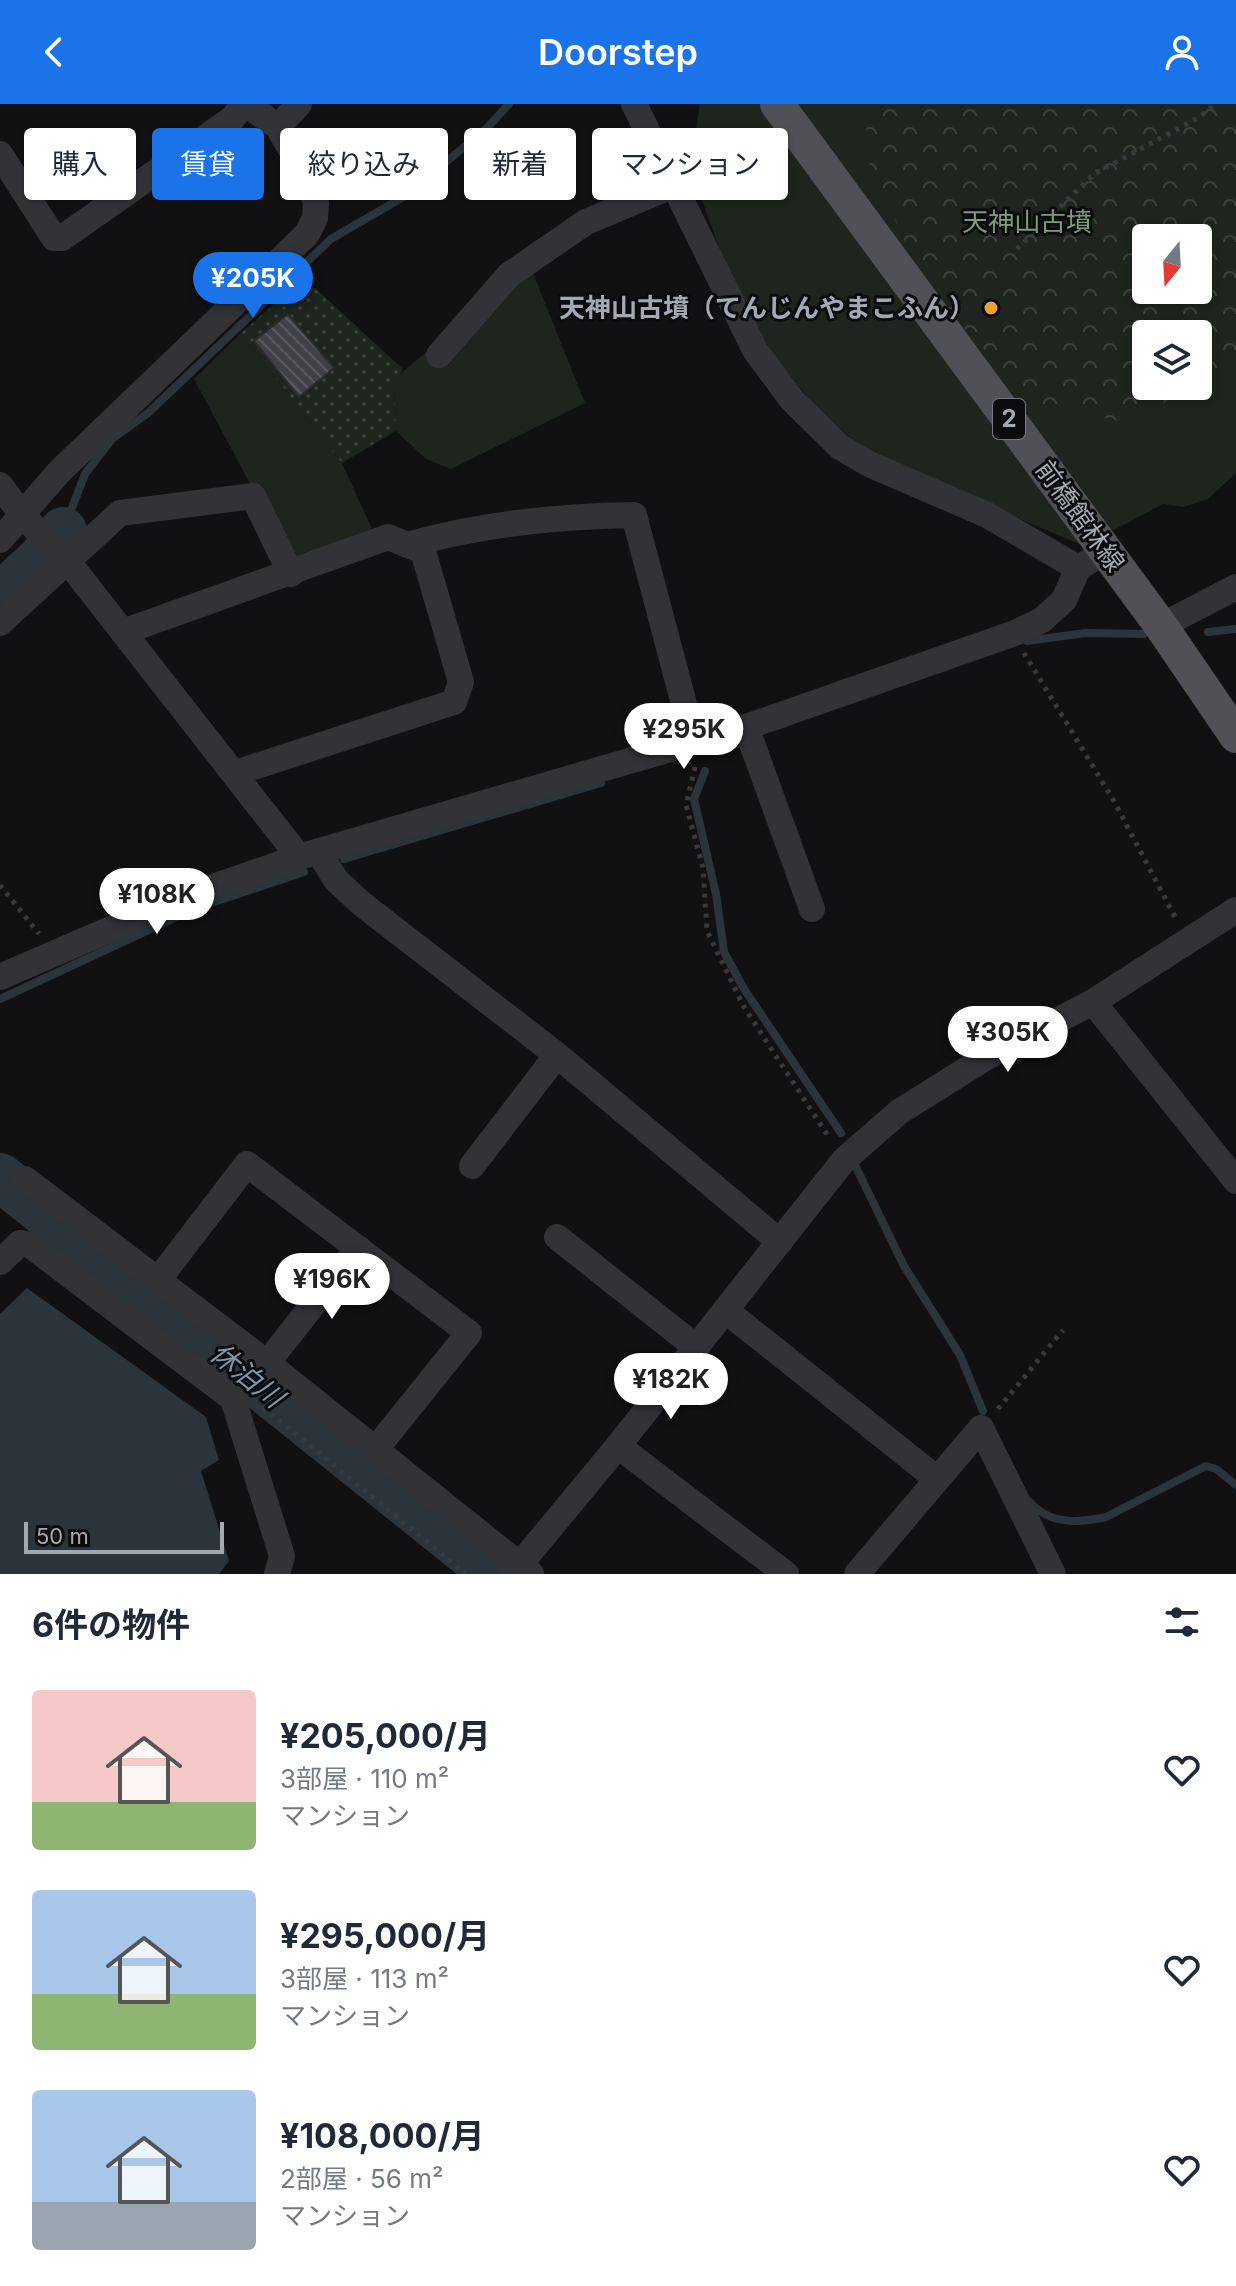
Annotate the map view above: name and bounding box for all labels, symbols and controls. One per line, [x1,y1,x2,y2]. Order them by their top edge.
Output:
icon: back [32,30,76,74]
text: Doorstep [538,30,698,74]
icon: person [1160,30,1204,74]
chip: 購入 [24,128,136,200]
chip: 賃貸 [152,128,264,200]
chip: 絞り込み [280,128,448,200]
chip: 新着 [464,128,576,200]
chip: マンション [592,128,788,200]
park label: 天神山古墳 [962,206,1092,237]
north arrow [1132,224,1212,304]
map controls [1132,224,1212,400]
pin: ¥205K [197,252,309,320]
text: ¥205K [211,262,295,293]
place label: 天神山古墳（てんじんやまこふん） [559,292,975,323]
marker: 天神山古墳（てんじんやまこふん） [982,299,1000,317]
button: layers [1132,320,1212,400]
road number: 2 [993,399,1025,439]
street label: 前橋館林線 [1030,454,1131,577]
pin: ¥295K [628,703,740,771]
text: ¥295K [642,713,726,744]
pin: ¥108K [101,868,213,936]
text: ¥108K [117,878,197,909]
pin: ¥305K [952,1006,1064,1074]
text: ¥305K [966,1016,1050,1047]
pin: ¥196K [276,1253,388,1321]
text: ¥196K [293,1263,371,1294]
water label: 休泊川 [204,1335,293,1417]
pin: ¥182K [615,1353,727,1421]
text: ¥182K [632,1363,710,1394]
scale bar [24,1518,224,1554]
text: 50 m [36,1523,89,1549]
icon: filters [1160,1600,1204,1644]
text: 6件の物件 [32,1604,190,1645]
text: ¥205,000/月 [280,1715,491,1756]
icon: home [96,1722,192,1818]
icon: heart [1160,1748,1204,1792]
text: 3部屋 · 110 m² [280,1763,449,1794]
text: マンション [280,1800,410,1831]
text: ¥295,000/月 [280,1915,490,1956]
icon: home [96,1922,192,2018]
icon: heart [1160,1948,1204,1992]
text: 3部屋 · 113 m² [280,1963,449,1994]
text: マンション [280,2000,410,2031]
text: ¥108,000/月 [280,2115,485,2156]
icon: home [96,2122,192,2218]
icon: heart [1160,2148,1204,2192]
text: 2部屋 · 56 m² [280,2163,443,2194]
text: マンション [280,2200,410,2231]

